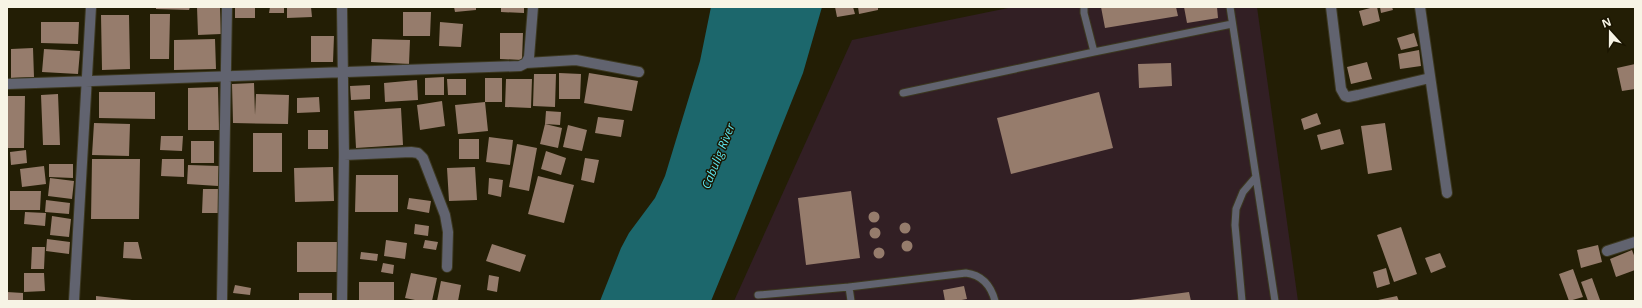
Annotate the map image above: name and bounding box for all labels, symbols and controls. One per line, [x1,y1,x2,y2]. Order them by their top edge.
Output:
north arrow [1590,12,1630,52]
text: N [1599,14,1613,31]
water label: Cabulig River [697,120,739,191]

